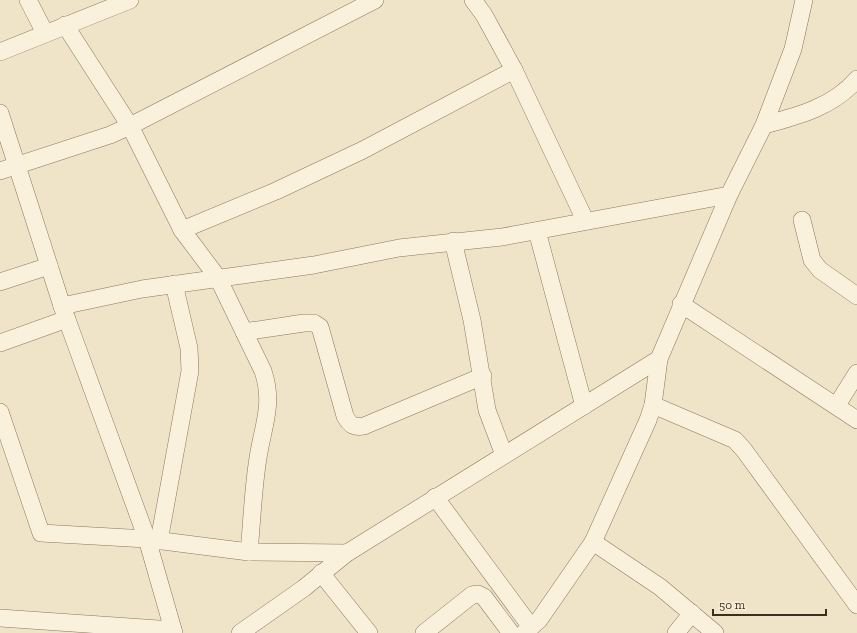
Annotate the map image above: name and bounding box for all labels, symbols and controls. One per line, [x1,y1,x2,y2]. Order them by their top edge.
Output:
scale bar [713,591,826,617]
text: 50 m [719,598,746,612]

